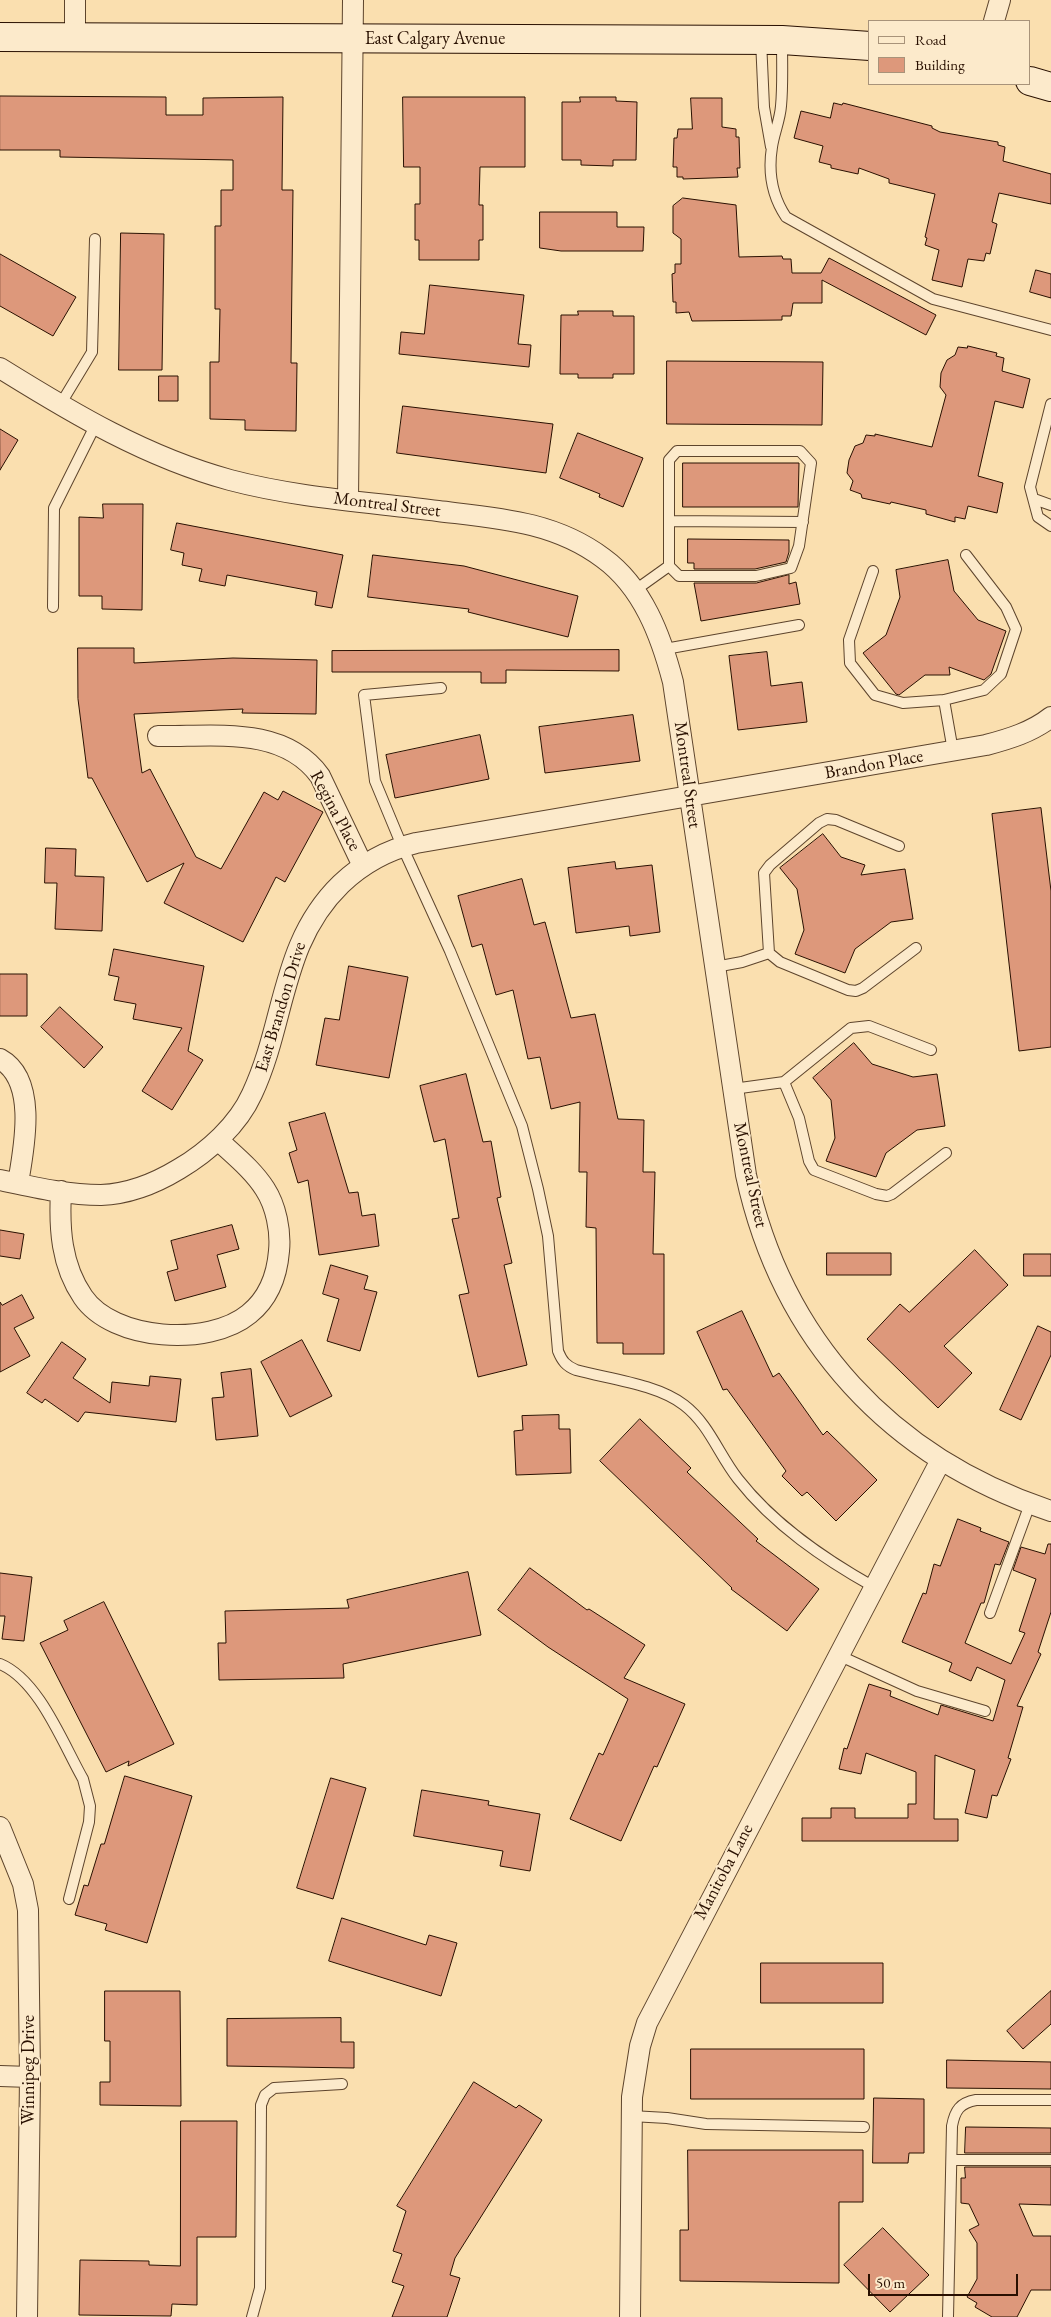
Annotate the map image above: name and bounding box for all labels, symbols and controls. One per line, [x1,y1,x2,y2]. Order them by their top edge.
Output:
legend [868,20,1031,85]
street label: East Calgary Avenue [365,28,505,50]
text: Road [915,30,946,49]
text: Building [915,55,965,74]
street label: Montreal Street [332,488,442,522]
street label: Montreal Street [669,720,705,830]
street label: Brandon Place [823,746,925,784]
street label: Regina Place [305,767,365,855]
street label: East Brandon Drive [251,939,311,1075]
street label: Montreal Street [728,1120,772,1230]
street label: Manitoba Lane [690,1820,758,1924]
street label: Winnipeg Drive [18,2015,40,2125]
scale bar [871,2264,1021,2296]
text: 50 m [876,2273,905,2292]

